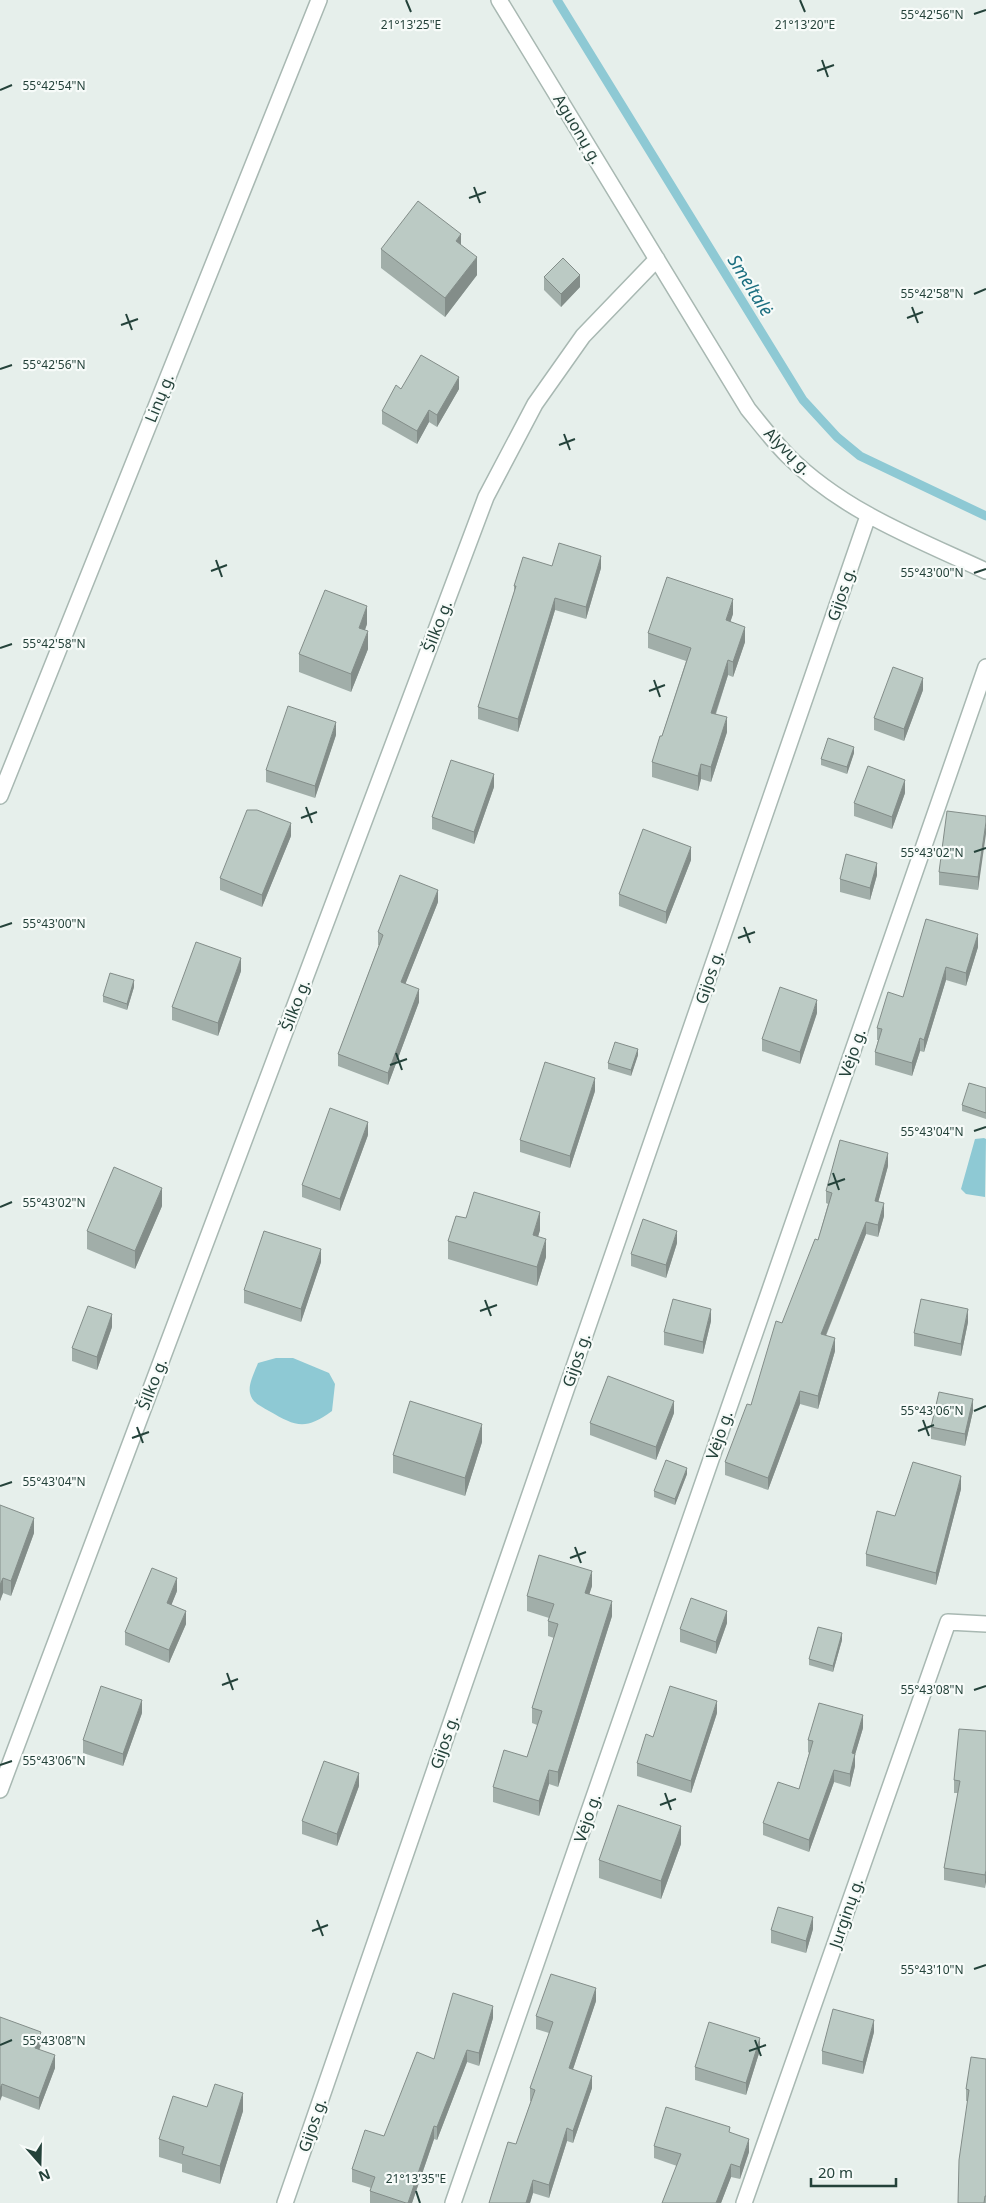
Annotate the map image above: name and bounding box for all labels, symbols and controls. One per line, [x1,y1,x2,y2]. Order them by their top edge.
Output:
text: 55°42'56"N [900,6,964,23]
text: 21°13'25"E [381,16,441,33]
text: 21°13'20"E [775,16,835,33]
text: 55°42'54"N [22,77,86,94]
street label: Aguonų g. [549,90,607,168]
water label: Smeltalė [723,250,779,320]
text: 55°42'58"N [900,285,964,302]
text: 55°42'56"N [22,356,86,373]
street label: Linų g. [139,370,179,426]
street label: Alyvų g. [759,422,817,480]
street label: Gijos g. [822,564,860,624]
text: 55°43'00"N [900,564,964,581]
street label: Šilko g. [417,597,457,655]
text: 55°42'58"N [22,635,86,652]
text: 55°43'02"N [900,844,964,861]
text: 55°43'00"N [22,915,86,932]
street label: Gijos g. [690,947,728,1007]
street label: Šilko g. [275,976,315,1034]
street label: Vėjo g. [833,1026,871,1080]
text: 55°43'04"N [900,1123,964,1140]
text: 55°43'02"N [22,1194,86,1211]
street label: Gijos g. [557,1330,595,1390]
street label: Šilko g. [132,1355,172,1413]
text: 55°43'06"N [900,1402,964,1419]
street label: Vėjo g. [700,1408,738,1462]
text: 55°43'04"N [22,1473,86,1490]
text: 55°43'08"N [900,1681,964,1698]
street label: Gijos g. [425,1712,463,1772]
text: 55°43'06"N [22,1752,86,1769]
street label: Vėjo g. [568,1791,606,1845]
street label: Jurginų g. [823,1875,868,1953]
text: 55°43'10"N [900,1961,964,1978]
text: 55°43'08"N [22,2032,86,2049]
street label: Gijos g. [293,2095,331,2155]
north arrow [15,2138,65,2188]
scale bar [811,2156,896,2188]
text: 20 m [818,2162,853,2182]
text: N [36,2165,53,2187]
text: 21°13'35"E [386,2170,446,2187]

